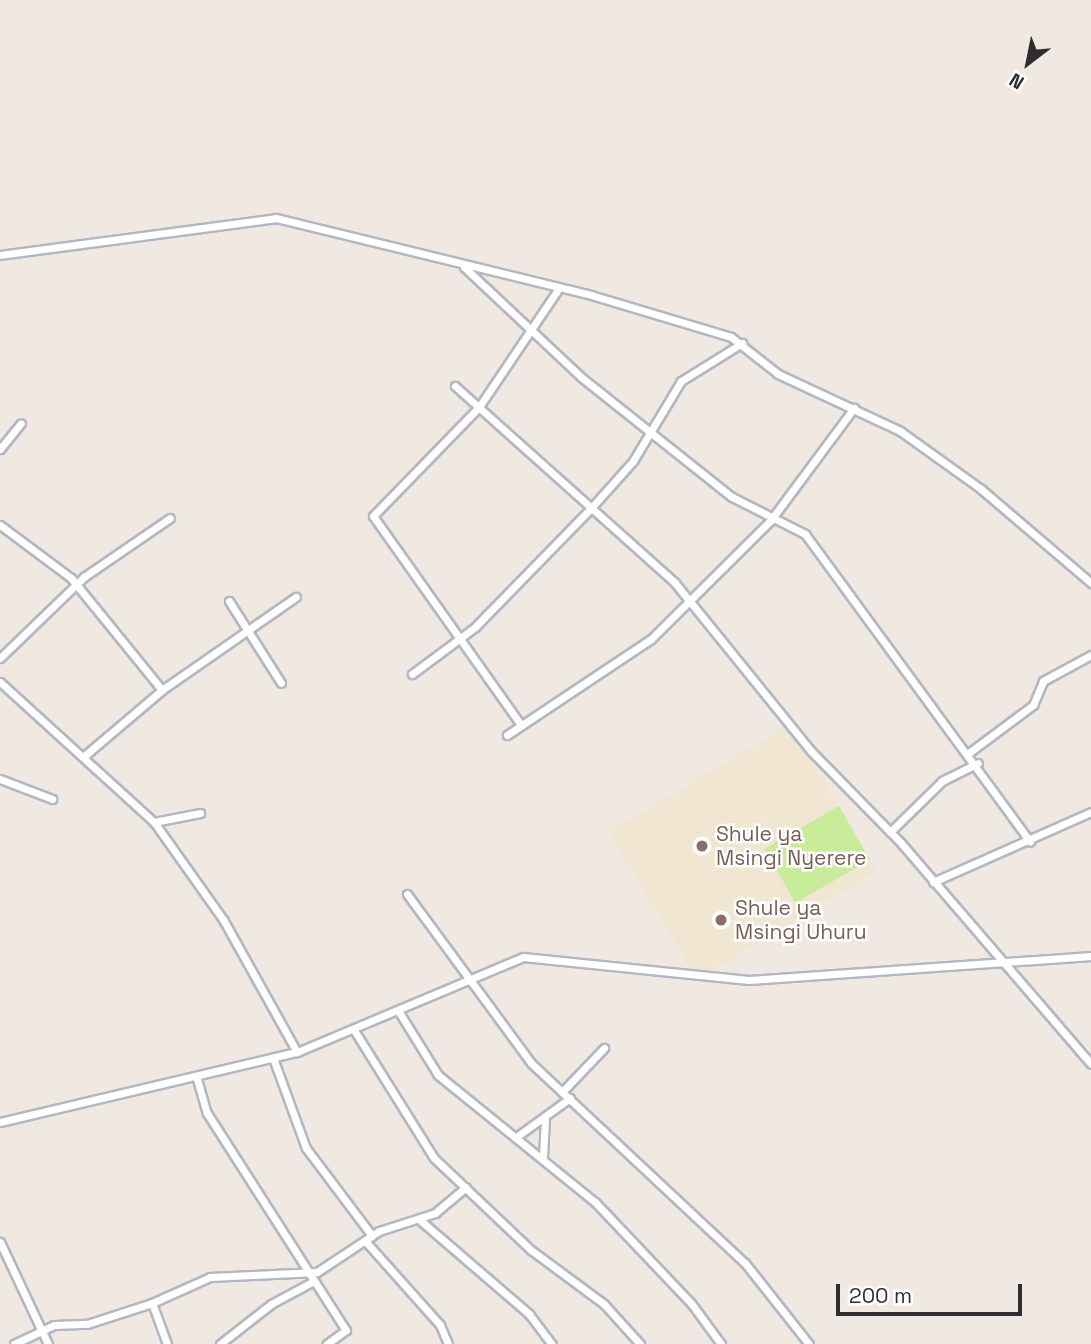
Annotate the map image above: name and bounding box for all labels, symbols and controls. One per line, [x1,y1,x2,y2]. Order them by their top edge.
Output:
north arrow [993,28,1063,98]
text: N [1005,67,1029,95]
place label: Shule ya Msingi Nyerere [716,821,866,871]
marker: Shule ya Msingi Nyerere [694,838,710,854]
place label: Shule ya Msingi Uhuru [735,895,867,945]
marker: Shule ya Msingi Uhuru [713,912,729,928]
scale bar [839,1270,1024,1314]
text: 200 m [849,1282,912,1309]

